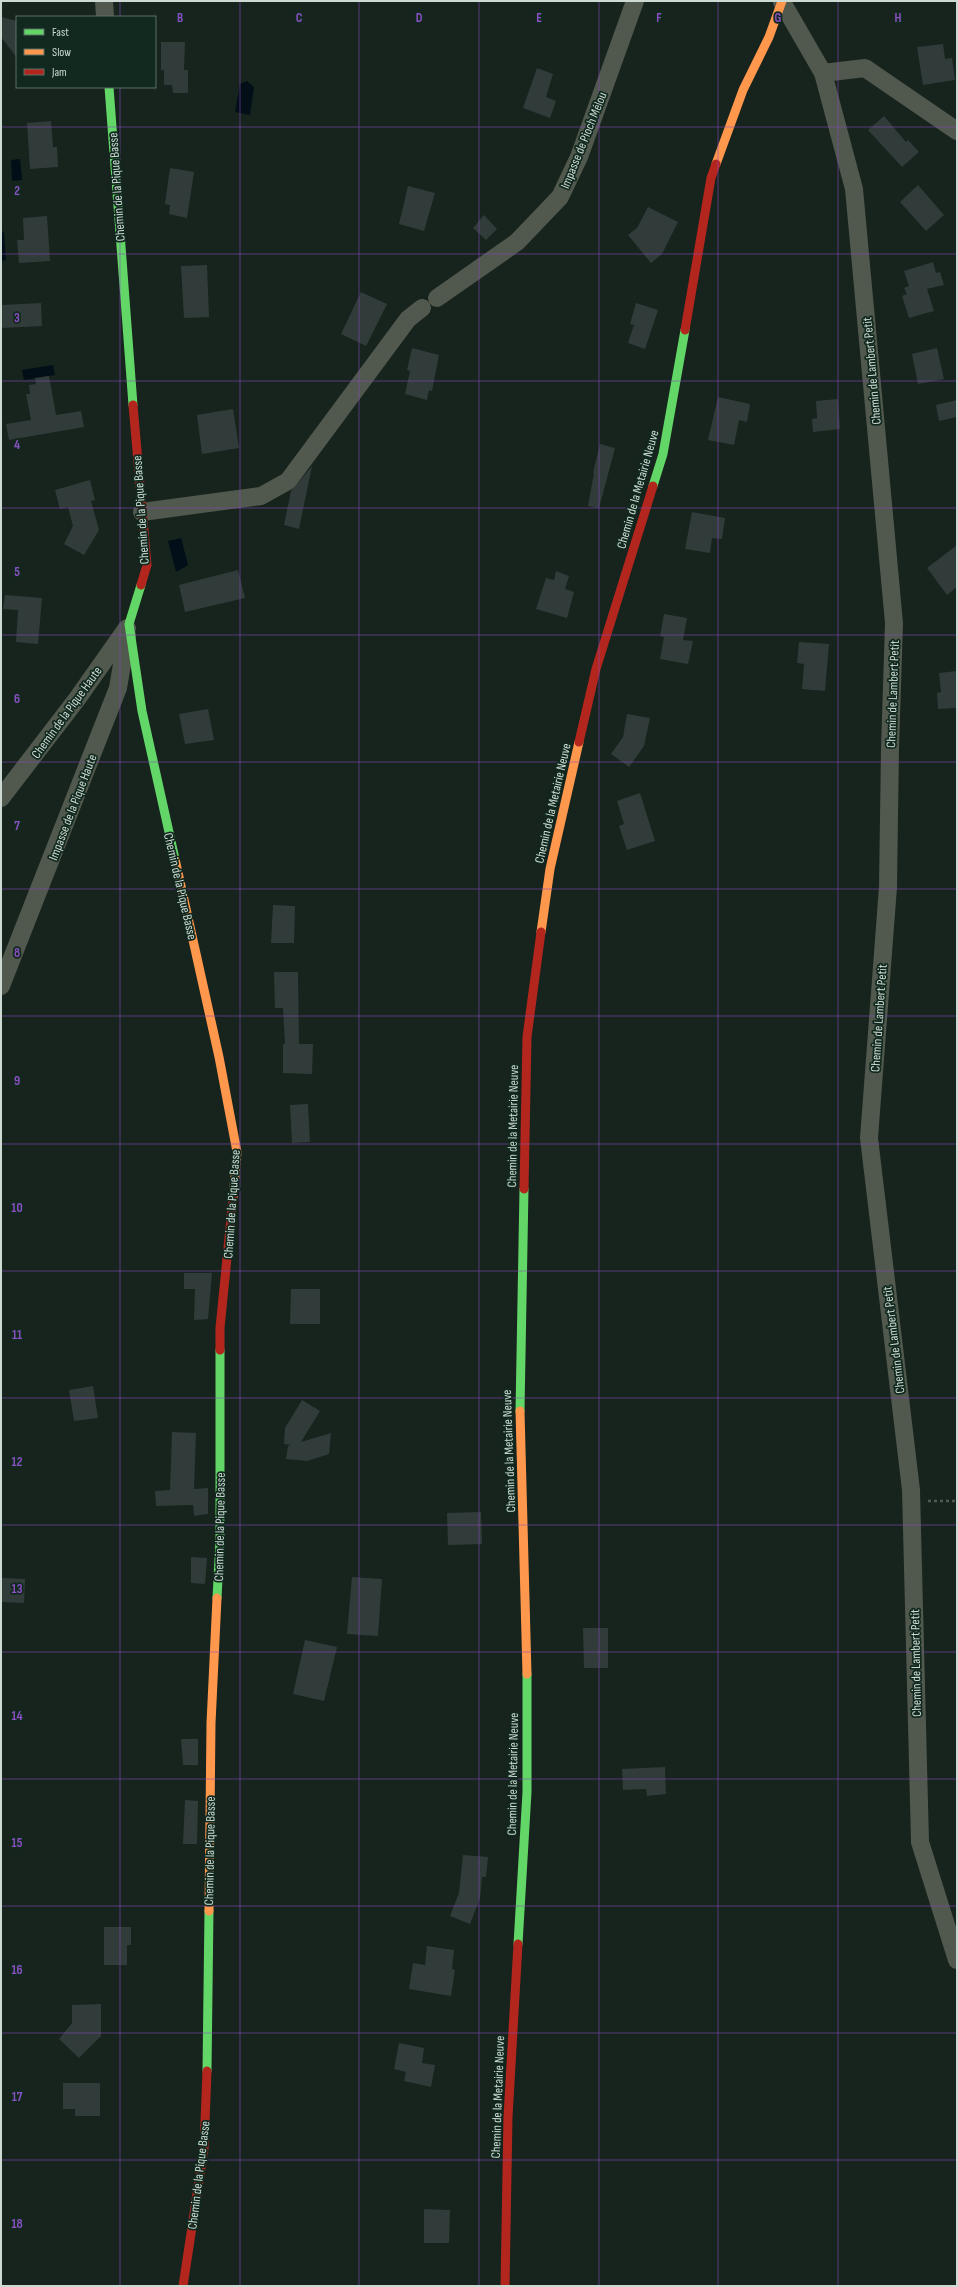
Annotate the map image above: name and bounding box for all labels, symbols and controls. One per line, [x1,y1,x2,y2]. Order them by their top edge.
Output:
text: B [177,10,183,26]
text: C [296,10,303,26]
text: D [416,10,423,26]
text: E [536,10,542,26]
text: F [656,10,662,26]
text: G [775,10,782,26]
text: H [895,10,902,26]
legend [16,16,156,88]
text: Fast [52,25,69,40]
text: Slow [52,45,71,60]
text: Jam [51,65,67,80]
street label: Impasse de Pioch Mélou [557,90,611,191]
street label: Chemin de la Pique Basse [105,132,129,242]
text: 2 [14,183,20,199]
text: 3 [14,310,20,326]
street label: Chemin de Lambert Petit [859,316,885,425]
street label: Chemin de la Metairie Neuve [613,428,663,551]
text: 4 [14,437,20,453]
street label: Chemin de la Pique Basse [129,455,153,565]
text: 5 [14,564,20,580]
street label: Chemin de Lambert Petit [883,640,903,748]
street label: Chemin de la Pique Haute [28,663,106,762]
text: 6 [14,691,20,707]
street label: Chemin de la Metairie Neuve [531,742,575,865]
street label: Impasse de la Pique Haute [45,752,101,863]
text: 7 [14,818,20,834]
street label: Chemin de la Pique Basse [160,831,200,941]
text: 8 [14,945,20,961]
street label: Chemin de Lambert Petit [867,964,891,1072]
street label: Chemin de la Metairie Neuve [504,1064,522,1188]
text: 9 [14,1073,20,1089]
street label: Chemin de la Pique Basse [220,1149,244,1259]
text: 10 [11,1200,23,1216]
street label: Chemin de Lambert Petit [879,1285,909,1394]
text: 11 [12,1327,22,1343]
street label: Chemin de la Metairie Neuve [499,1389,519,1513]
text: 12 [12,1454,23,1470]
street label: Chemin de la Pique Basse [211,1472,229,1582]
text: 13 [12,1581,23,1597]
street label: Chemin de Lambert Petit [907,1609,925,1717]
text: 14 [11,1708,23,1724]
street label: Chemin de la Metairie Neuve [504,1712,522,1836]
street label: Chemin de la Pique Basse [201,1796,219,1906]
text: 15 [12,1835,23,1851]
text: 16 [11,1962,23,1978]
street label: Chemin de la Metairie Neuve [488,2035,508,2159]
text: 17 [12,2089,23,2105]
street label: Chemin de la Pique Basse [184,2120,214,2230]
text: 18 [11,2216,23,2232]

